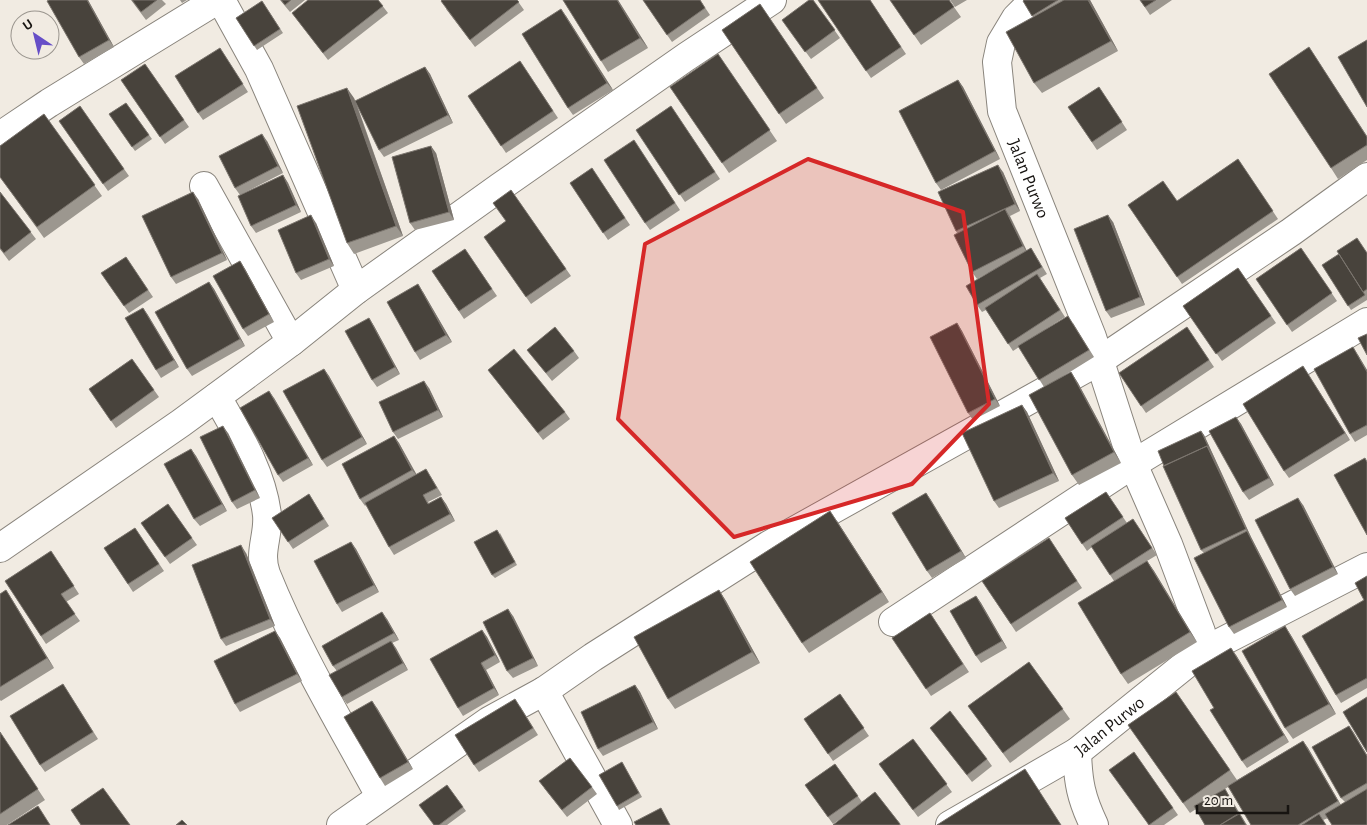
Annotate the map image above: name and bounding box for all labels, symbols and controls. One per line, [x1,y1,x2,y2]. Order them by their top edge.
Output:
north arrow [10,10,60,60]
text: U [20,17,36,33]
street label: Jalan Purwo [1004,137,1052,221]
street label: Jalan Purwo [1072,694,1148,760]
scale bar [1197,782,1288,814]
text: 20 m [1204,793,1233,808]

